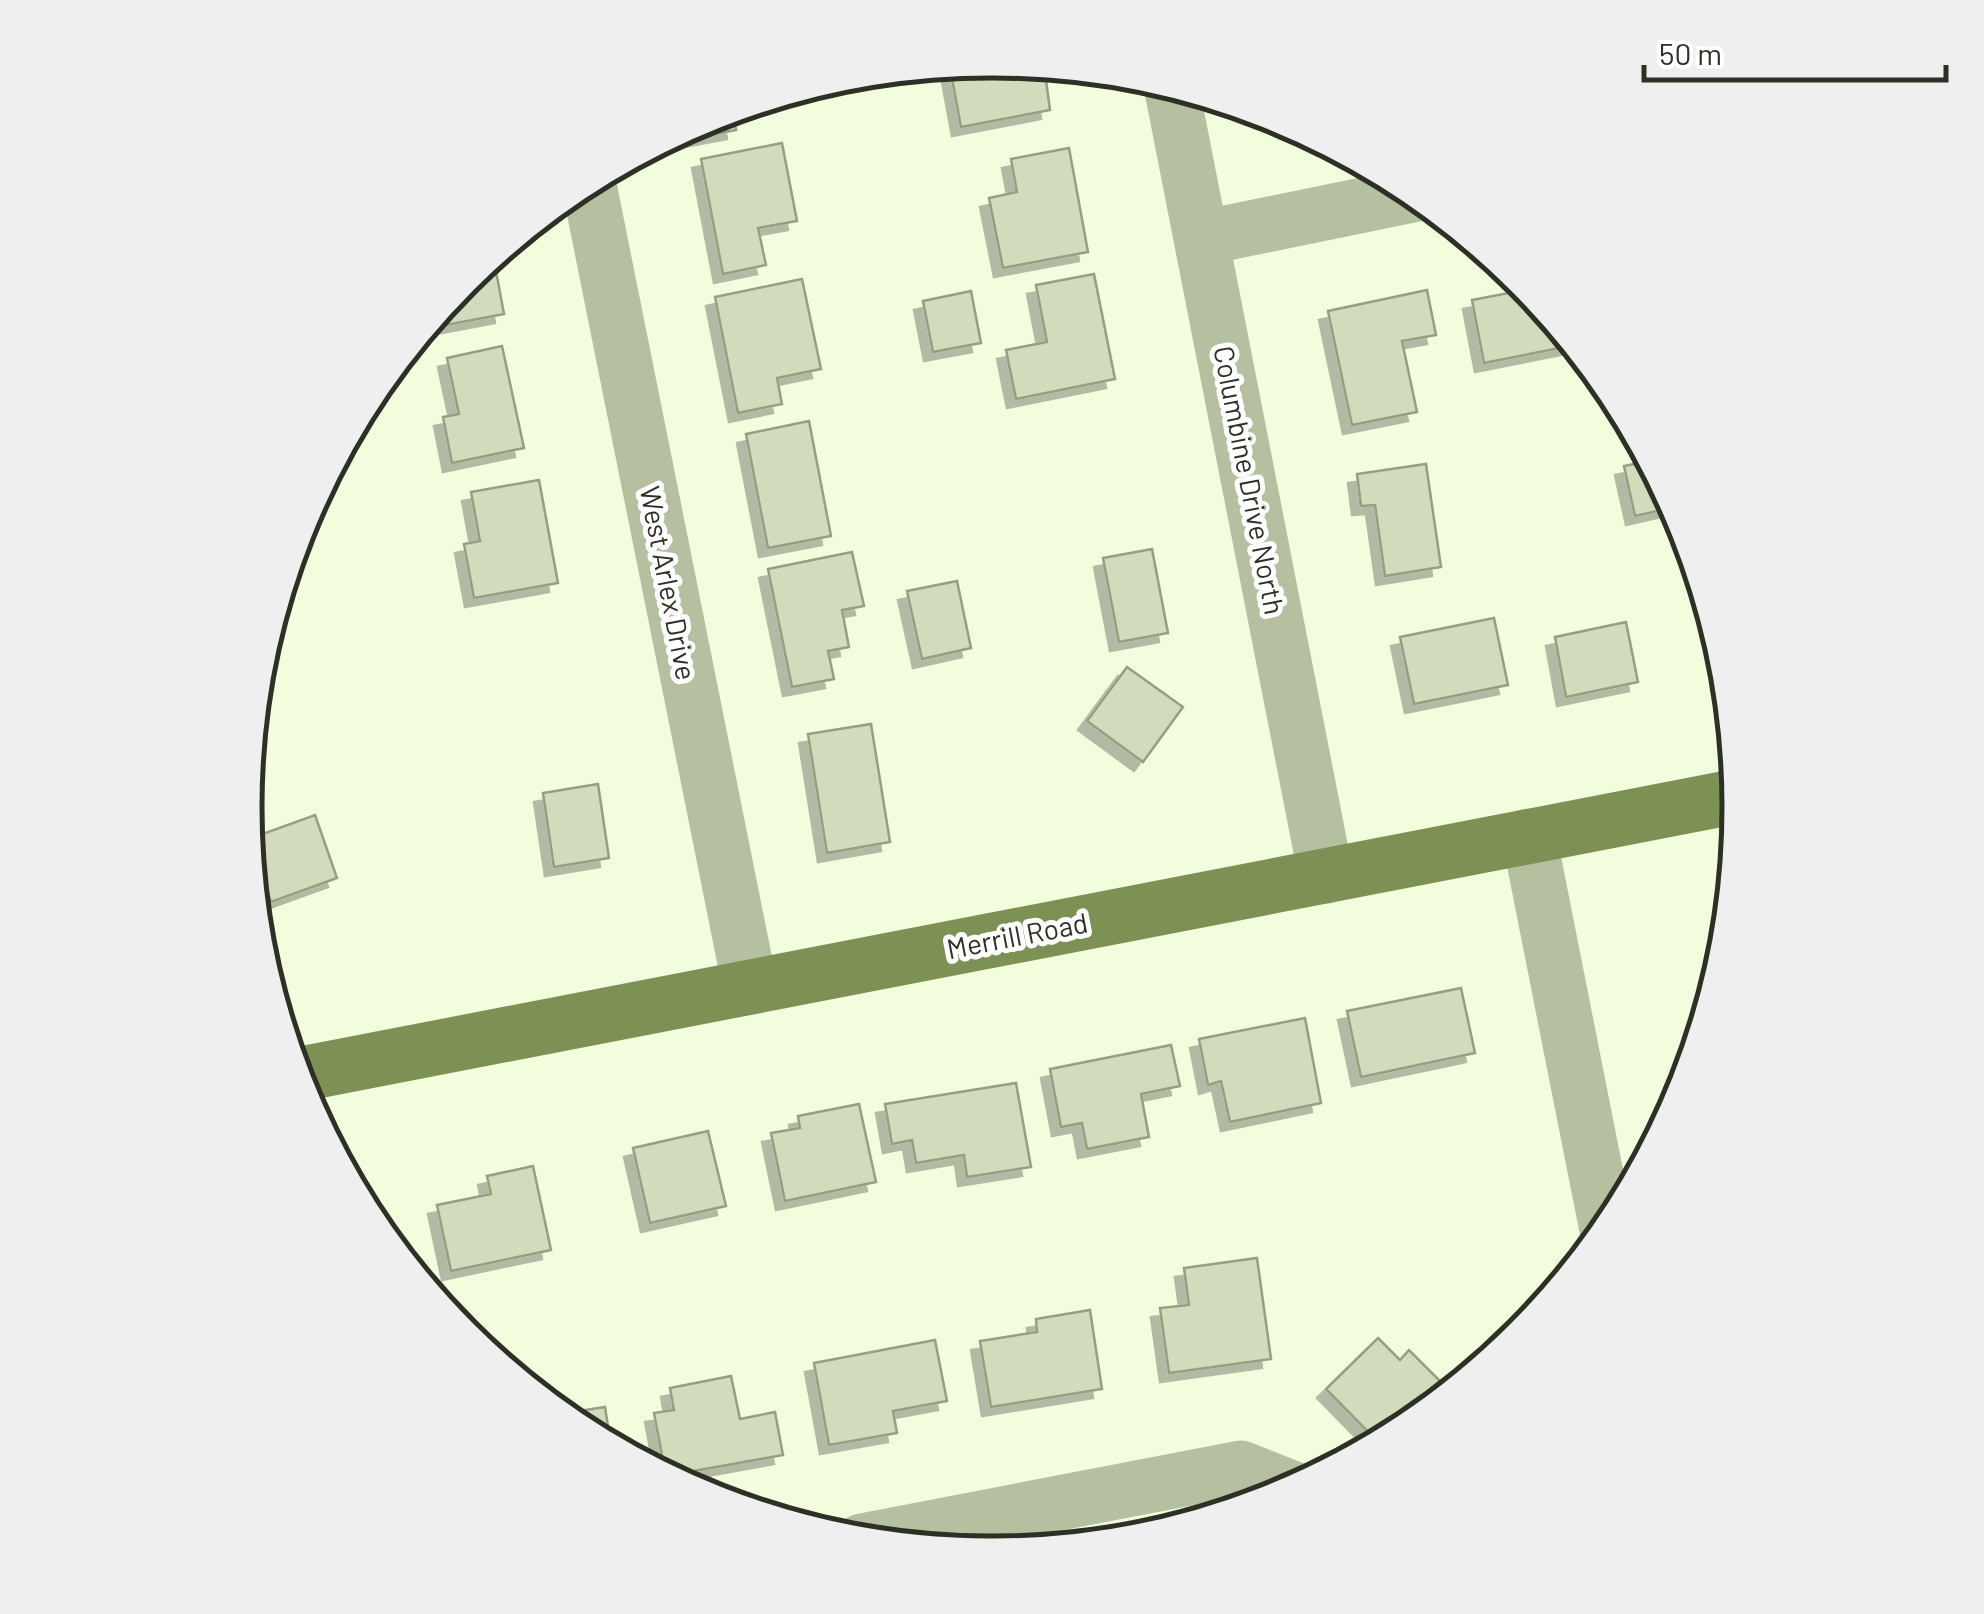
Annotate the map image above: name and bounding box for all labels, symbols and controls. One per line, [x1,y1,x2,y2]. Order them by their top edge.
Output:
scale bar [1644,20,1946,82]
text: 50 m [1659,35,1722,71]
street label: Columbine Drive North [1207,343,1293,617]
street label: West Arlex Drive [634,483,704,683]
street label: Merrill Road [944,905,1090,965]

